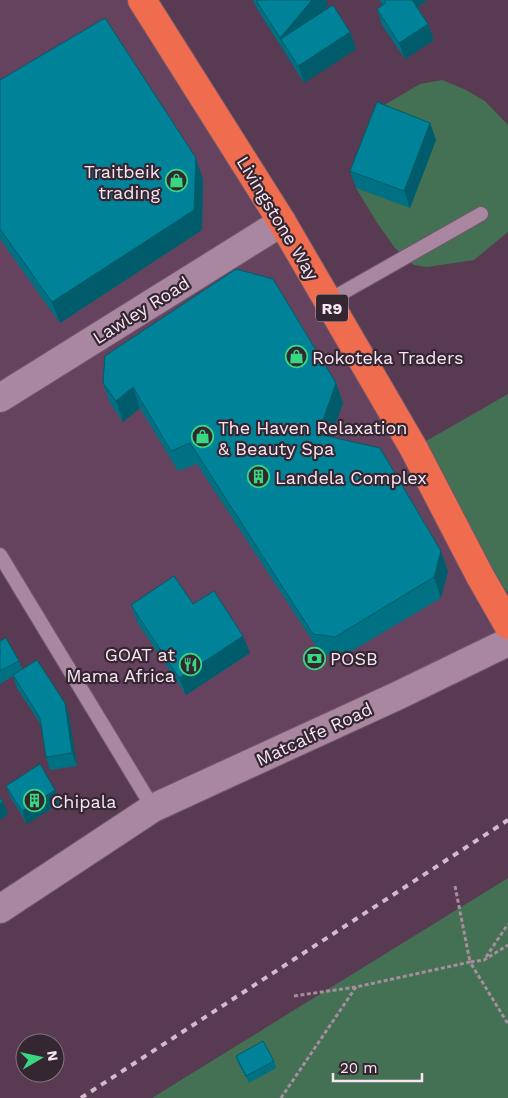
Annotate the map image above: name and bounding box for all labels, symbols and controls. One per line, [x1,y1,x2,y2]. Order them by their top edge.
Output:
street label: Livingstone Way [233,152,324,284]
place label: Traitbeik trading [84,161,160,203]
shop icon: Traitbeik trading [164,169,188,193]
street label: Lawley Road [89,272,193,348]
road number: R9 [316,294,348,322]
shop icon: Rokoteka Traders [284,345,308,369]
place label: Rokoteka Traders [312,347,463,368]
place label: The Haven Relaxation & Beauty Spa [218,417,407,459]
shop icon: The Haven Relaxation & Beauty Spa [190,425,214,449]
building icon: Landela Complex [247,465,271,489]
place label: Landela Complex [275,467,427,488]
place label: GOAT at Mama Africa [66,644,175,686]
bank icon: POSB [302,646,326,670]
place label: POSB [330,648,378,669]
restaurant icon: GOAT at Mama Africa [179,652,203,676]
street label: Matcalfe Road [253,698,375,770]
building icon: Chipala [23,789,47,813]
place label: Chipala [51,791,116,812]
north arrow [15,1033,65,1083]
text: N [44,1050,62,1062]
scale bar [333,1050,422,1082]
text: 20 m [340,1059,378,1077]

